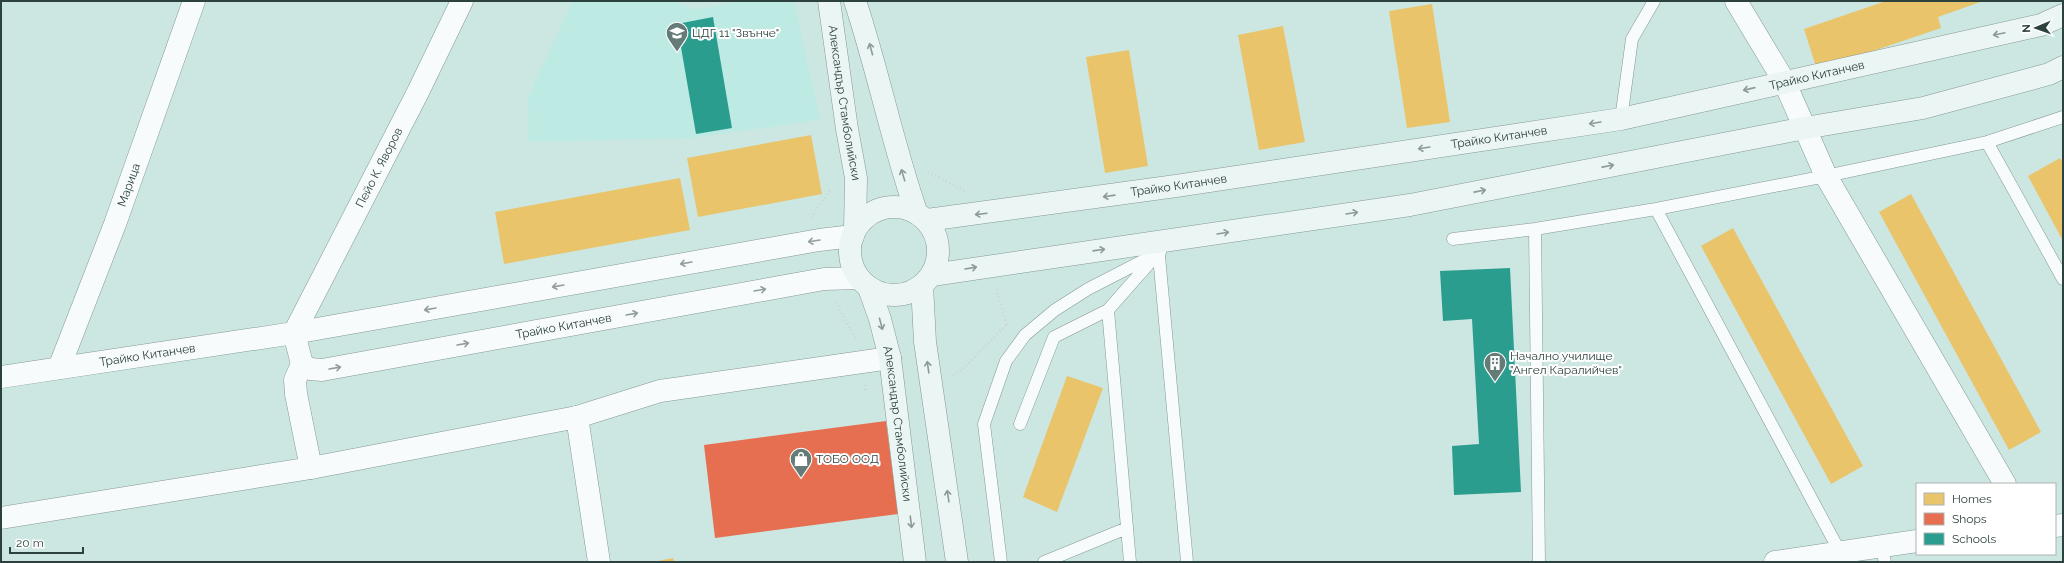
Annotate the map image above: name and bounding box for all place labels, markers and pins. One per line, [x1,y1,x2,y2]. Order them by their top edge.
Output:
school or university icon: ЦДГ 11 "Звънче" [664,20,690,53]
place label: ЦДГ 11 "Звънче" [692,26,779,40]
place label: Начално училище "Ангел Каралийчев" [1510,349,1622,377]
building icon: Начално училище "Ангел Каралийчев" [1482,350,1508,383]
shop icon: ТОБО ООД [788,446,814,479]
place label: ТОБО ООД [816,452,879,466]

